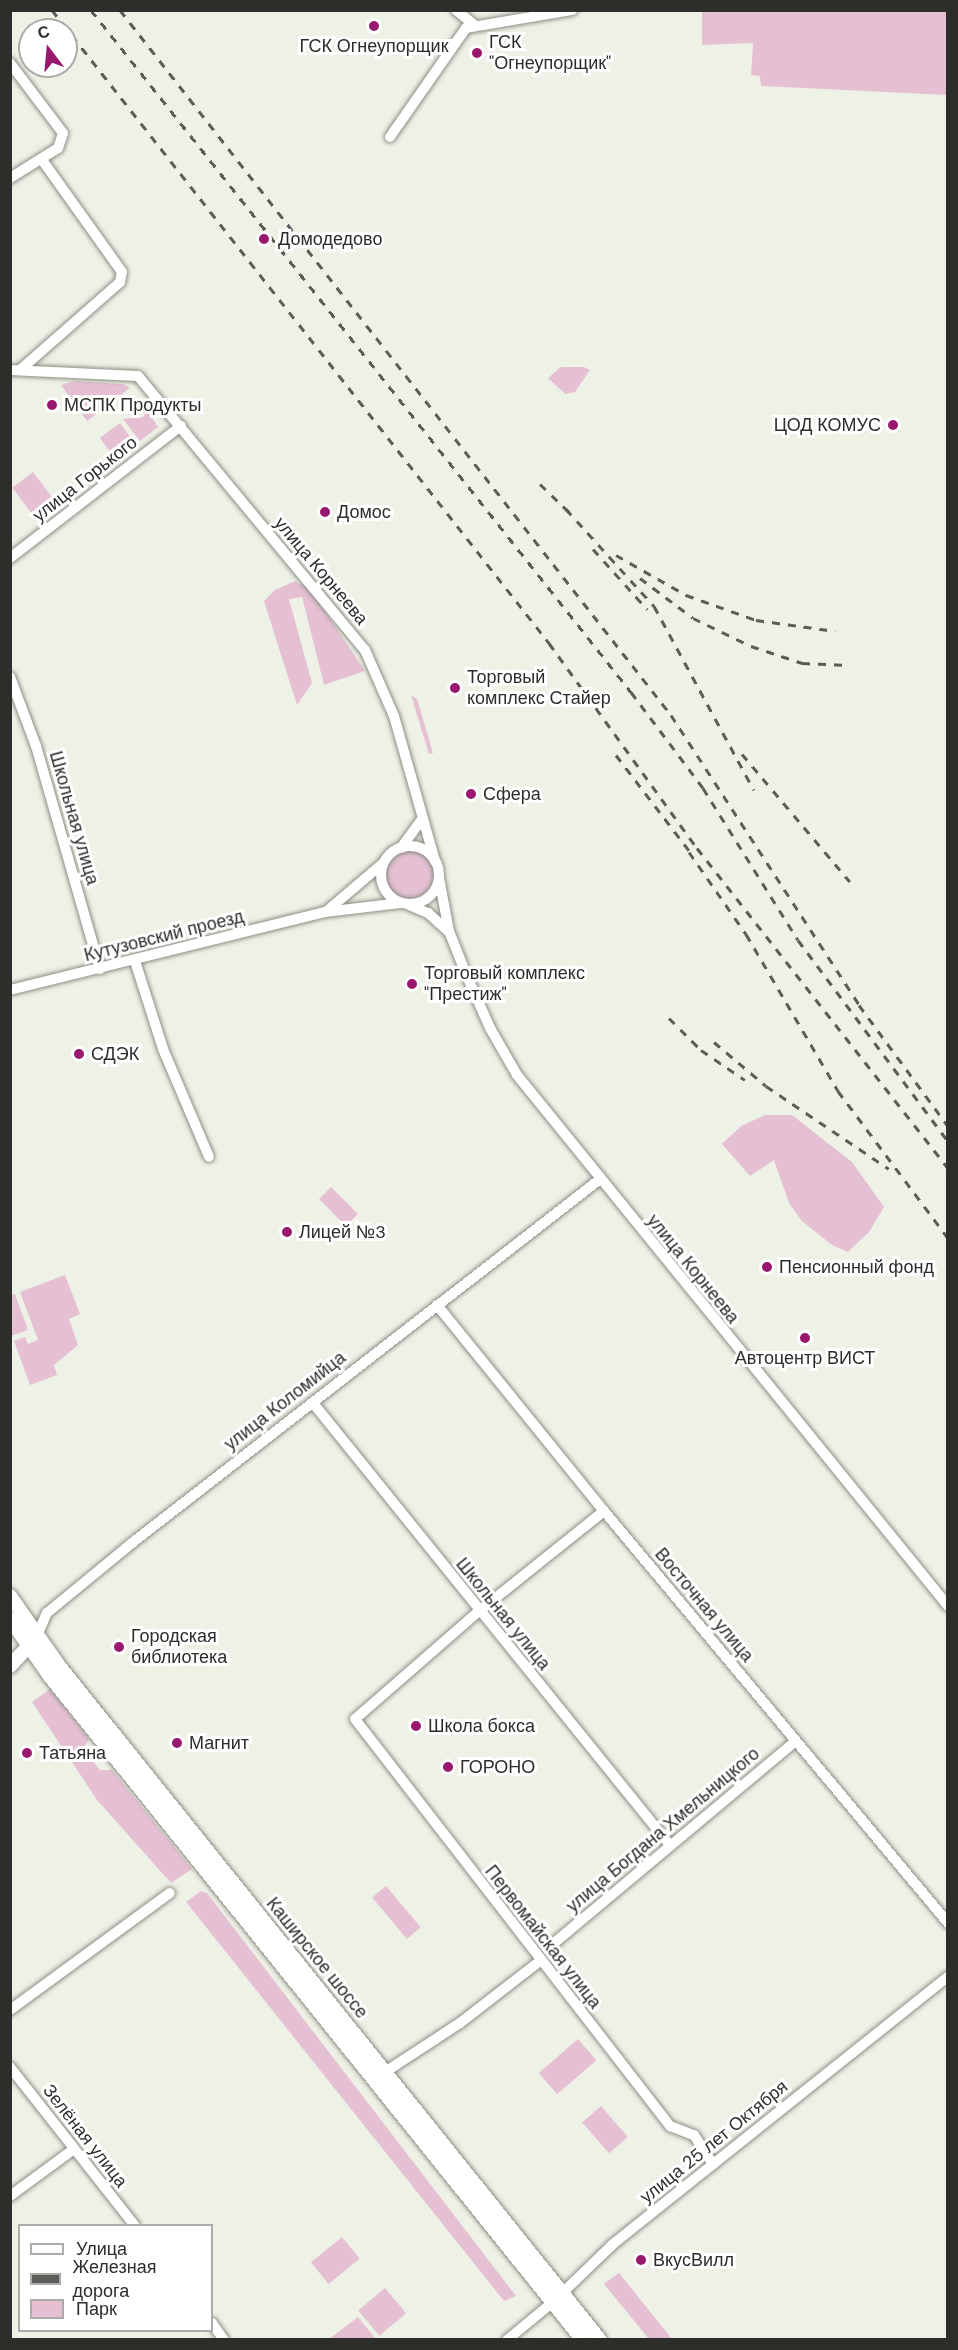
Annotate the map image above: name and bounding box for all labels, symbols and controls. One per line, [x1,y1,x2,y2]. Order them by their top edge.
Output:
north arrow [18,18,78,78]
marker: ГСК Огнеупорщик [367,19,381,33]
text: С [35,20,52,44]
place label: ГСК "Огнеупорщик" [489,32,611,74]
place label: ГСК Огнеупорщик [299,35,449,57]
marker: ГСК "Огнеупорщик" [470,46,484,60]
place label: Домодедово [278,228,382,250]
marker: Домодедово [255,230,273,248]
place label: МСПК Продукты [64,394,202,416]
marker: МСПК Продукты [45,398,59,412]
place label: ЦОД КОМУС [774,414,881,436]
marker: ЦОД КОМУС [886,418,900,432]
street label: улица Горького [29,432,141,526]
place label: Домос [337,501,391,523]
marker: Домос [318,505,332,519]
street label: улица Корнеева [270,513,372,629]
place label: Торговый комплекс Стайер [467,667,611,710]
marker: Торговый комплекс Стайер [448,681,462,695]
street label: Школьная улица [45,749,103,887]
place label: Сфера [483,783,541,805]
marker: Сфера [464,787,478,801]
street label: Кутузовский проезд [82,906,246,966]
place label: Торговый комплекс "Престиж" [424,963,585,1006]
marker: Торговый комплекс "Престиж" [405,977,419,991]
place label: СДЭК [91,1043,139,1065]
marker: СДЭК [72,1047,86,1061]
street label: улица Корнеева [642,1210,744,1328]
place label: Лицей №3 [299,1221,386,1243]
marker: Лицей №3 [280,1225,294,1239]
place label: Пенсионный фонд [779,1256,934,1278]
marker: Пенсионный фонд [760,1260,774,1274]
marker: Автоцентр ВИСТ [798,1331,812,1345]
street label: улица Коломийца [220,1347,350,1455]
place label: Автоцентр ВИСТ [735,1347,875,1369]
street label: Восточная улица [650,1544,758,1666]
street label: Школьная улица [451,1554,555,1674]
place label: Городская библиотека [131,1626,227,1668]
marker: Городская библиотека [112,1640,126,1654]
place label: Школа бокса [428,1715,535,1737]
marker: Школа бокса [409,1719,423,1733]
place label: Магнит [189,1732,249,1754]
marker: Магнит [170,1736,184,1750]
place label: Татьяна [39,1742,106,1764]
street label: улица Богдана Хмельницкого [562,1743,764,1917]
marker: Татьяна [20,1746,34,1760]
place label: ГОРОНО [460,1756,535,1778]
marker: ГОРОНО [441,1760,455,1774]
street label: Первомайская улица [480,1861,606,2013]
street label: Каширское шоссе [262,1893,372,2023]
street label: улица 25 лет Октября [636,2076,792,2208]
street label: Зелёная улица [38,2080,132,2192]
legend [18,2224,213,2332]
text: Улица [76,2237,127,2261]
place label: ВкусВилл [653,2249,734,2271]
marker: ВкусВилл [634,2253,648,2267]
text: Железная дорога [73,2255,156,2303]
text: Парк [76,2297,117,2321]

